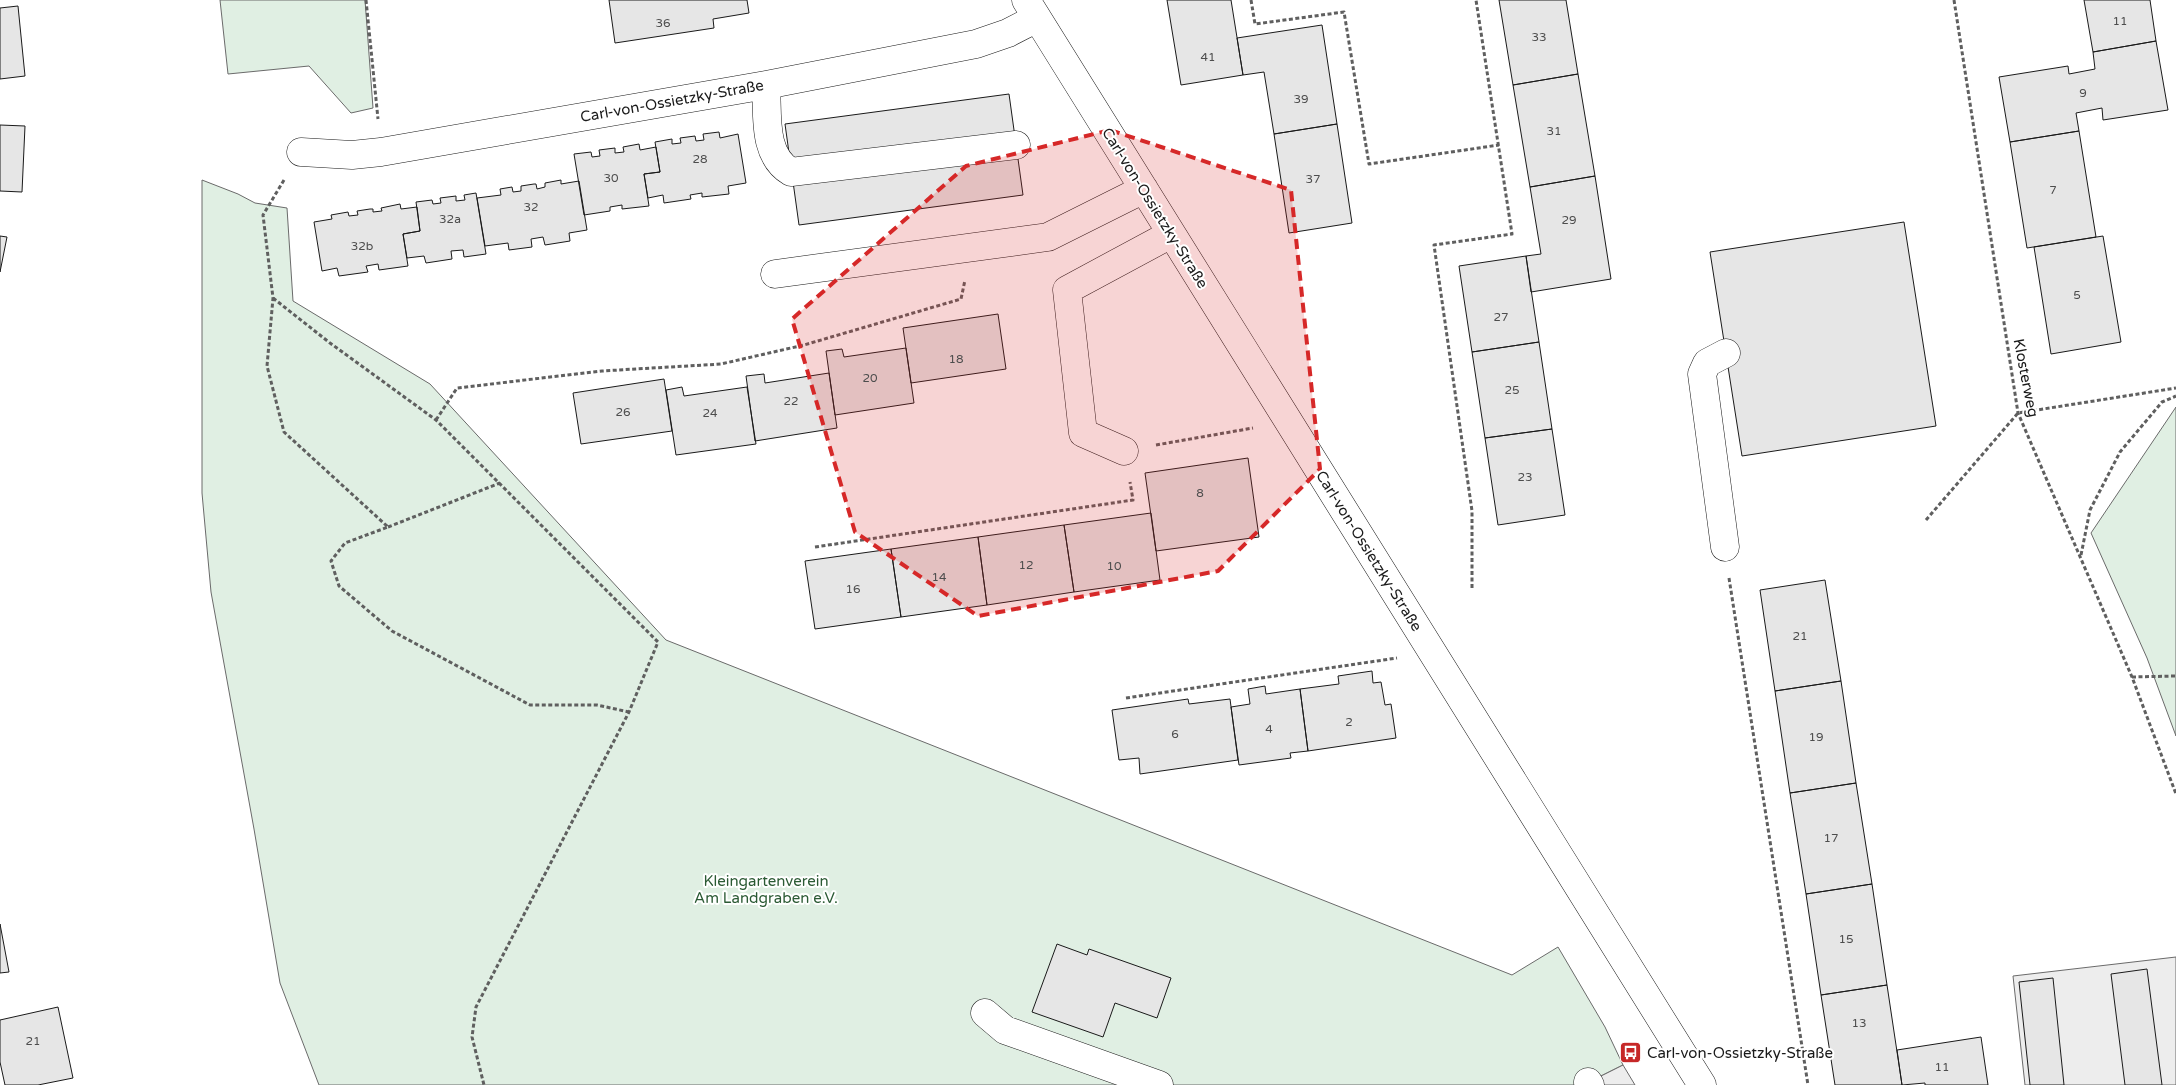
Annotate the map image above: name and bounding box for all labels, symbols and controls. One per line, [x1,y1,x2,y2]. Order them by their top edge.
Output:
house number: 11 [2112,14,2128,28]
house number: 36 [655,16,671,30]
house number: 33 [1531,30,1547,44]
house number: 41 [1200,50,1216,64]
street label: Carl-von-Ossietzky-Straße [579,76,765,126]
house number: 9 [2079,86,2087,100]
house number: 39 [1293,92,1309,106]
street label: Carl-von-Ossietzky-Straße [1098,124,1212,292]
house number: 31 [1546,124,1562,138]
house number: 28 [692,152,708,166]
house number: 30 [603,171,619,185]
house number: 37 [1305,172,1321,186]
house number: 7 [2049,183,2057,197]
house number: 32 [523,200,539,214]
house number: 32a [439,212,461,226]
house number: 29 [1561,213,1577,227]
house number: 32b [351,239,373,253]
house number: 5 [2073,288,2081,302]
house number: 27 [1493,310,1509,324]
street label: Klosterweg [2010,337,2042,419]
house number: 18 [948,352,964,366]
house number: 20 [862,371,878,385]
house number: 25 [1504,383,1520,397]
house number: 22 [783,394,799,408]
house number: 26 [615,405,631,419]
house number: 24 [702,406,718,420]
street label: Carl-von-Ossietzky-Straße [1312,467,1426,635]
house number: 23 [1517,470,1533,484]
house number: 8 [1196,486,1204,500]
house number: 12 [1018,558,1034,572]
house number: 10 [1106,559,1122,573]
house number: 14 [931,570,947,584]
house number: 16 [845,582,861,596]
house number: 21 [1792,629,1808,643]
house number: 2 [1345,715,1353,729]
house number: 4 [1265,722,1273,736]
house number: 6 [1171,727,1179,741]
house number: 19 [1808,730,1824,744]
house number: 17 [1823,831,1839,845]
park label: Kleingartenverein Am Landgraben e.V. [694,872,838,907]
house number: 15 [1838,932,1854,946]
house number: 13 [1851,1016,1867,1030]
house number: 21 [25,1034,41,1048]
bus stop icon: Carl-von-Ossietzky-Straße [1619,1041,1643,1065]
place label: Carl-von-Ossietzky-Straße [1647,1044,1833,1062]
house number: 11 [1934,1060,1950,1074]

